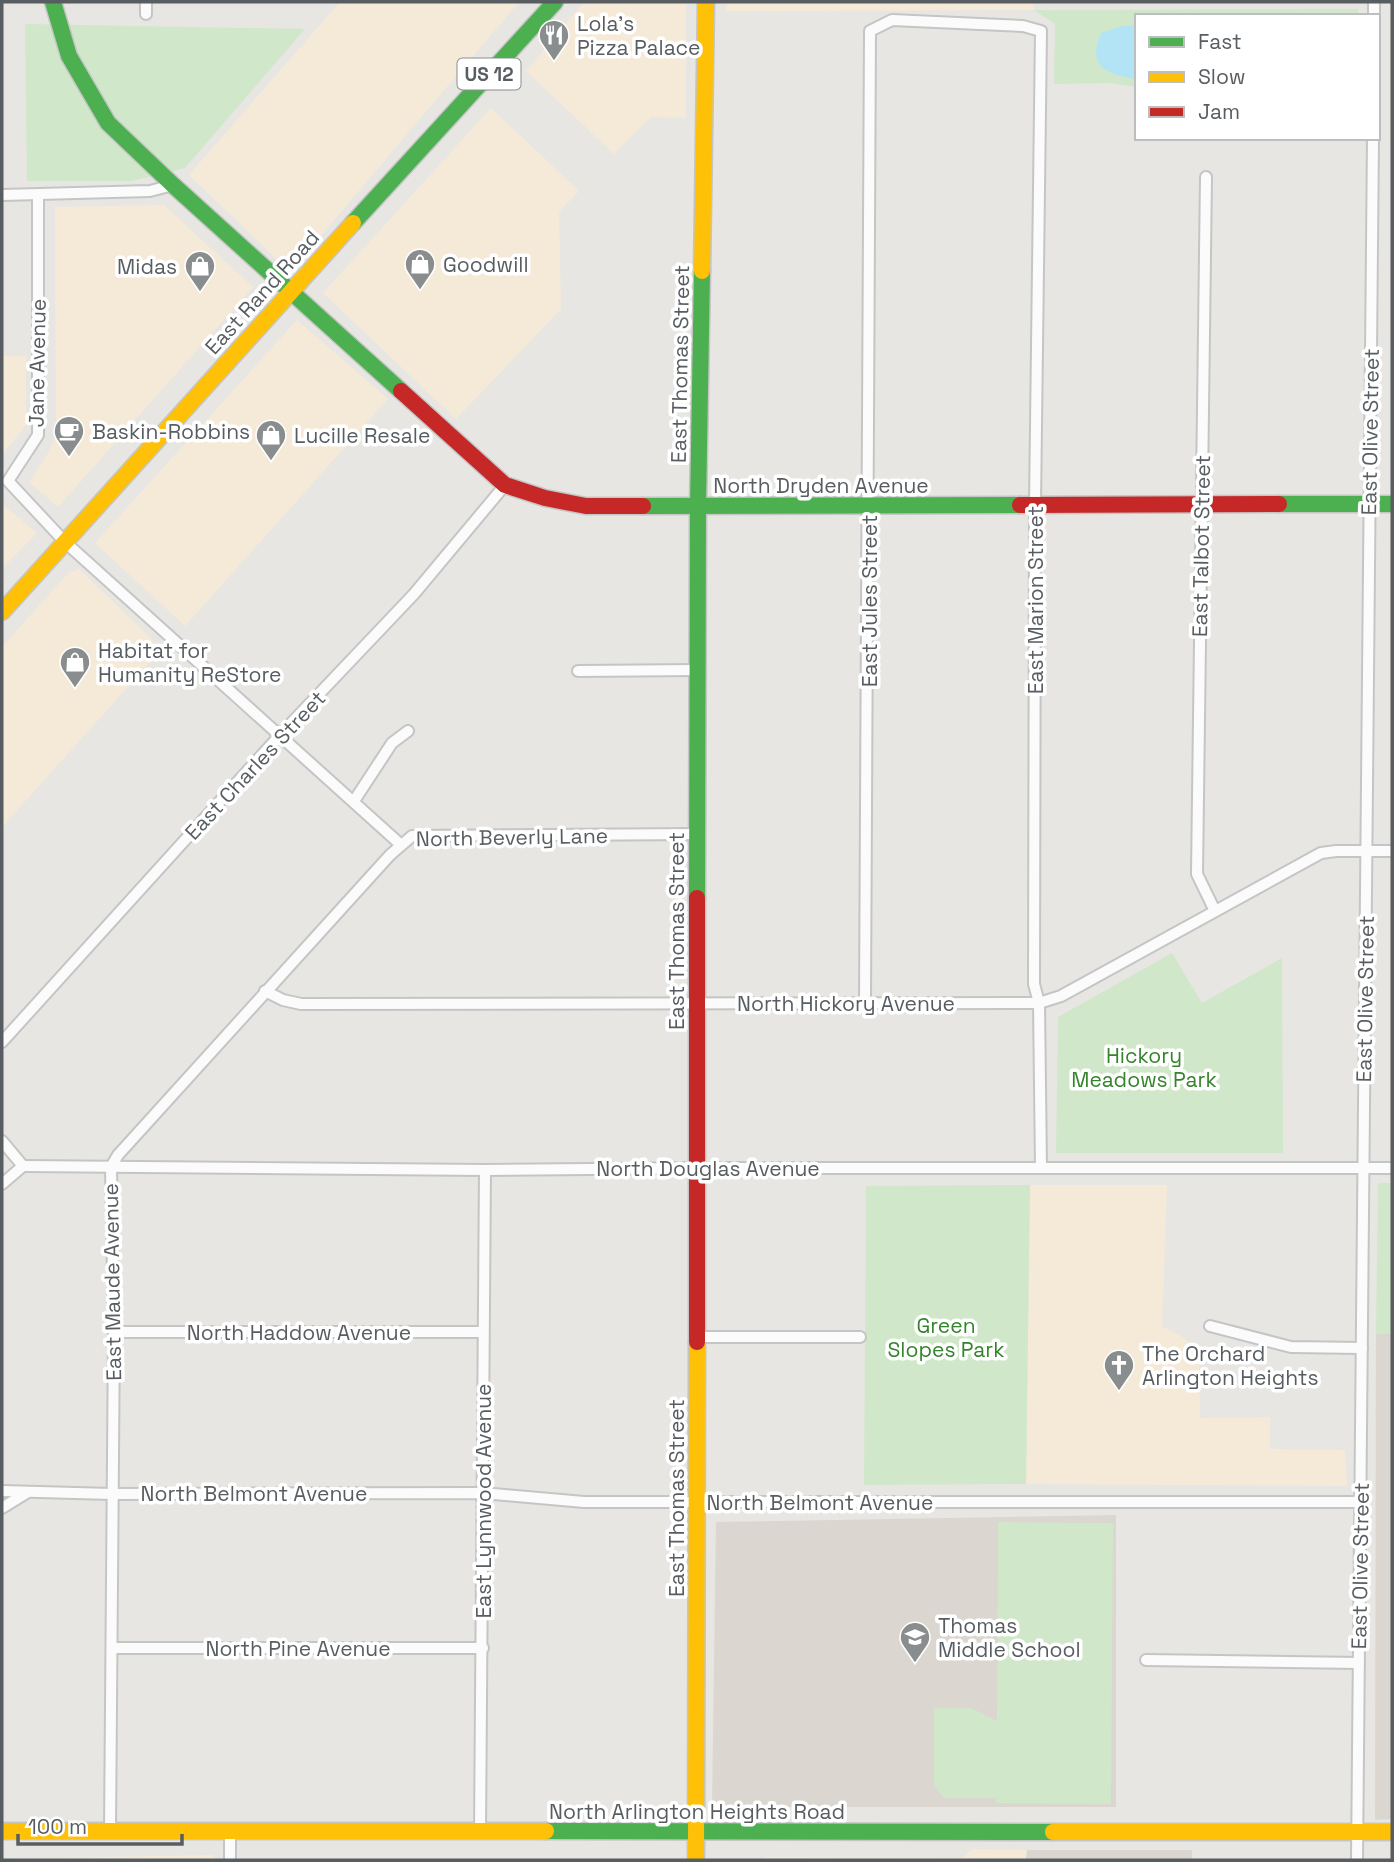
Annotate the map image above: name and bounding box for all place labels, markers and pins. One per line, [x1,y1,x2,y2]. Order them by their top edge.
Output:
place label: Lola's Pizza Palace [577,10,700,61]
restaurant icon: Lola's Pizza Palace [537,18,571,62]
shop icon: Goodwill [403,247,437,291]
shop icon: Midas [183,249,217,293]
place label: Goodwill [443,251,529,278]
place label: Midas [117,253,177,280]
cafe icon: Baskin-Robbins [52,414,86,458]
place label: Baskin-Robbins [92,418,250,445]
shop icon: Lucille Resale [254,418,288,462]
place label: Lucille Resale [294,422,430,449]
place label: Habitat for Humanity ReStore [98,637,281,688]
shop icon: Habitat for Humanity ReStore [58,645,92,689]
place label: The Orchard Arlington Heights [1142,1340,1318,1391]
church icon: The Orchard Arlington Heights [1102,1348,1136,1392]
place label: Thomas Middle School [938,1612,1081,1663]
school or university icon: Thomas Middle School [898,1620,932,1664]

